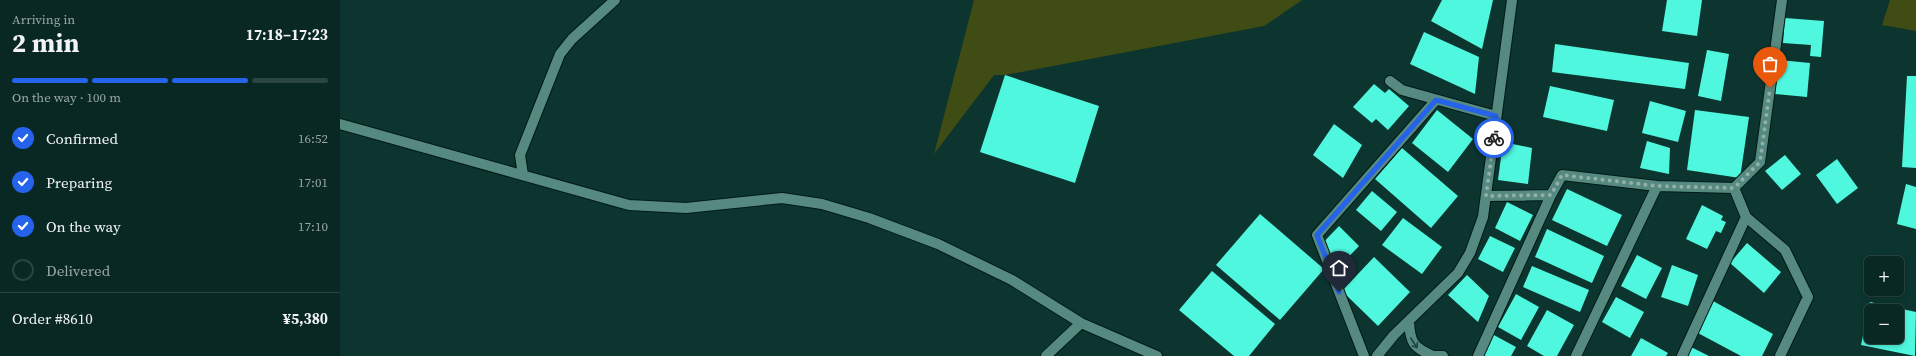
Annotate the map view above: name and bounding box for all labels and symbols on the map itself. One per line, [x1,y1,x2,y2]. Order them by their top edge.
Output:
pin [1753,47,1787,88]
courier [1474,118,1514,158]
pin [1322,251,1356,292]
one-way arrow [1410,337,1418,348]

